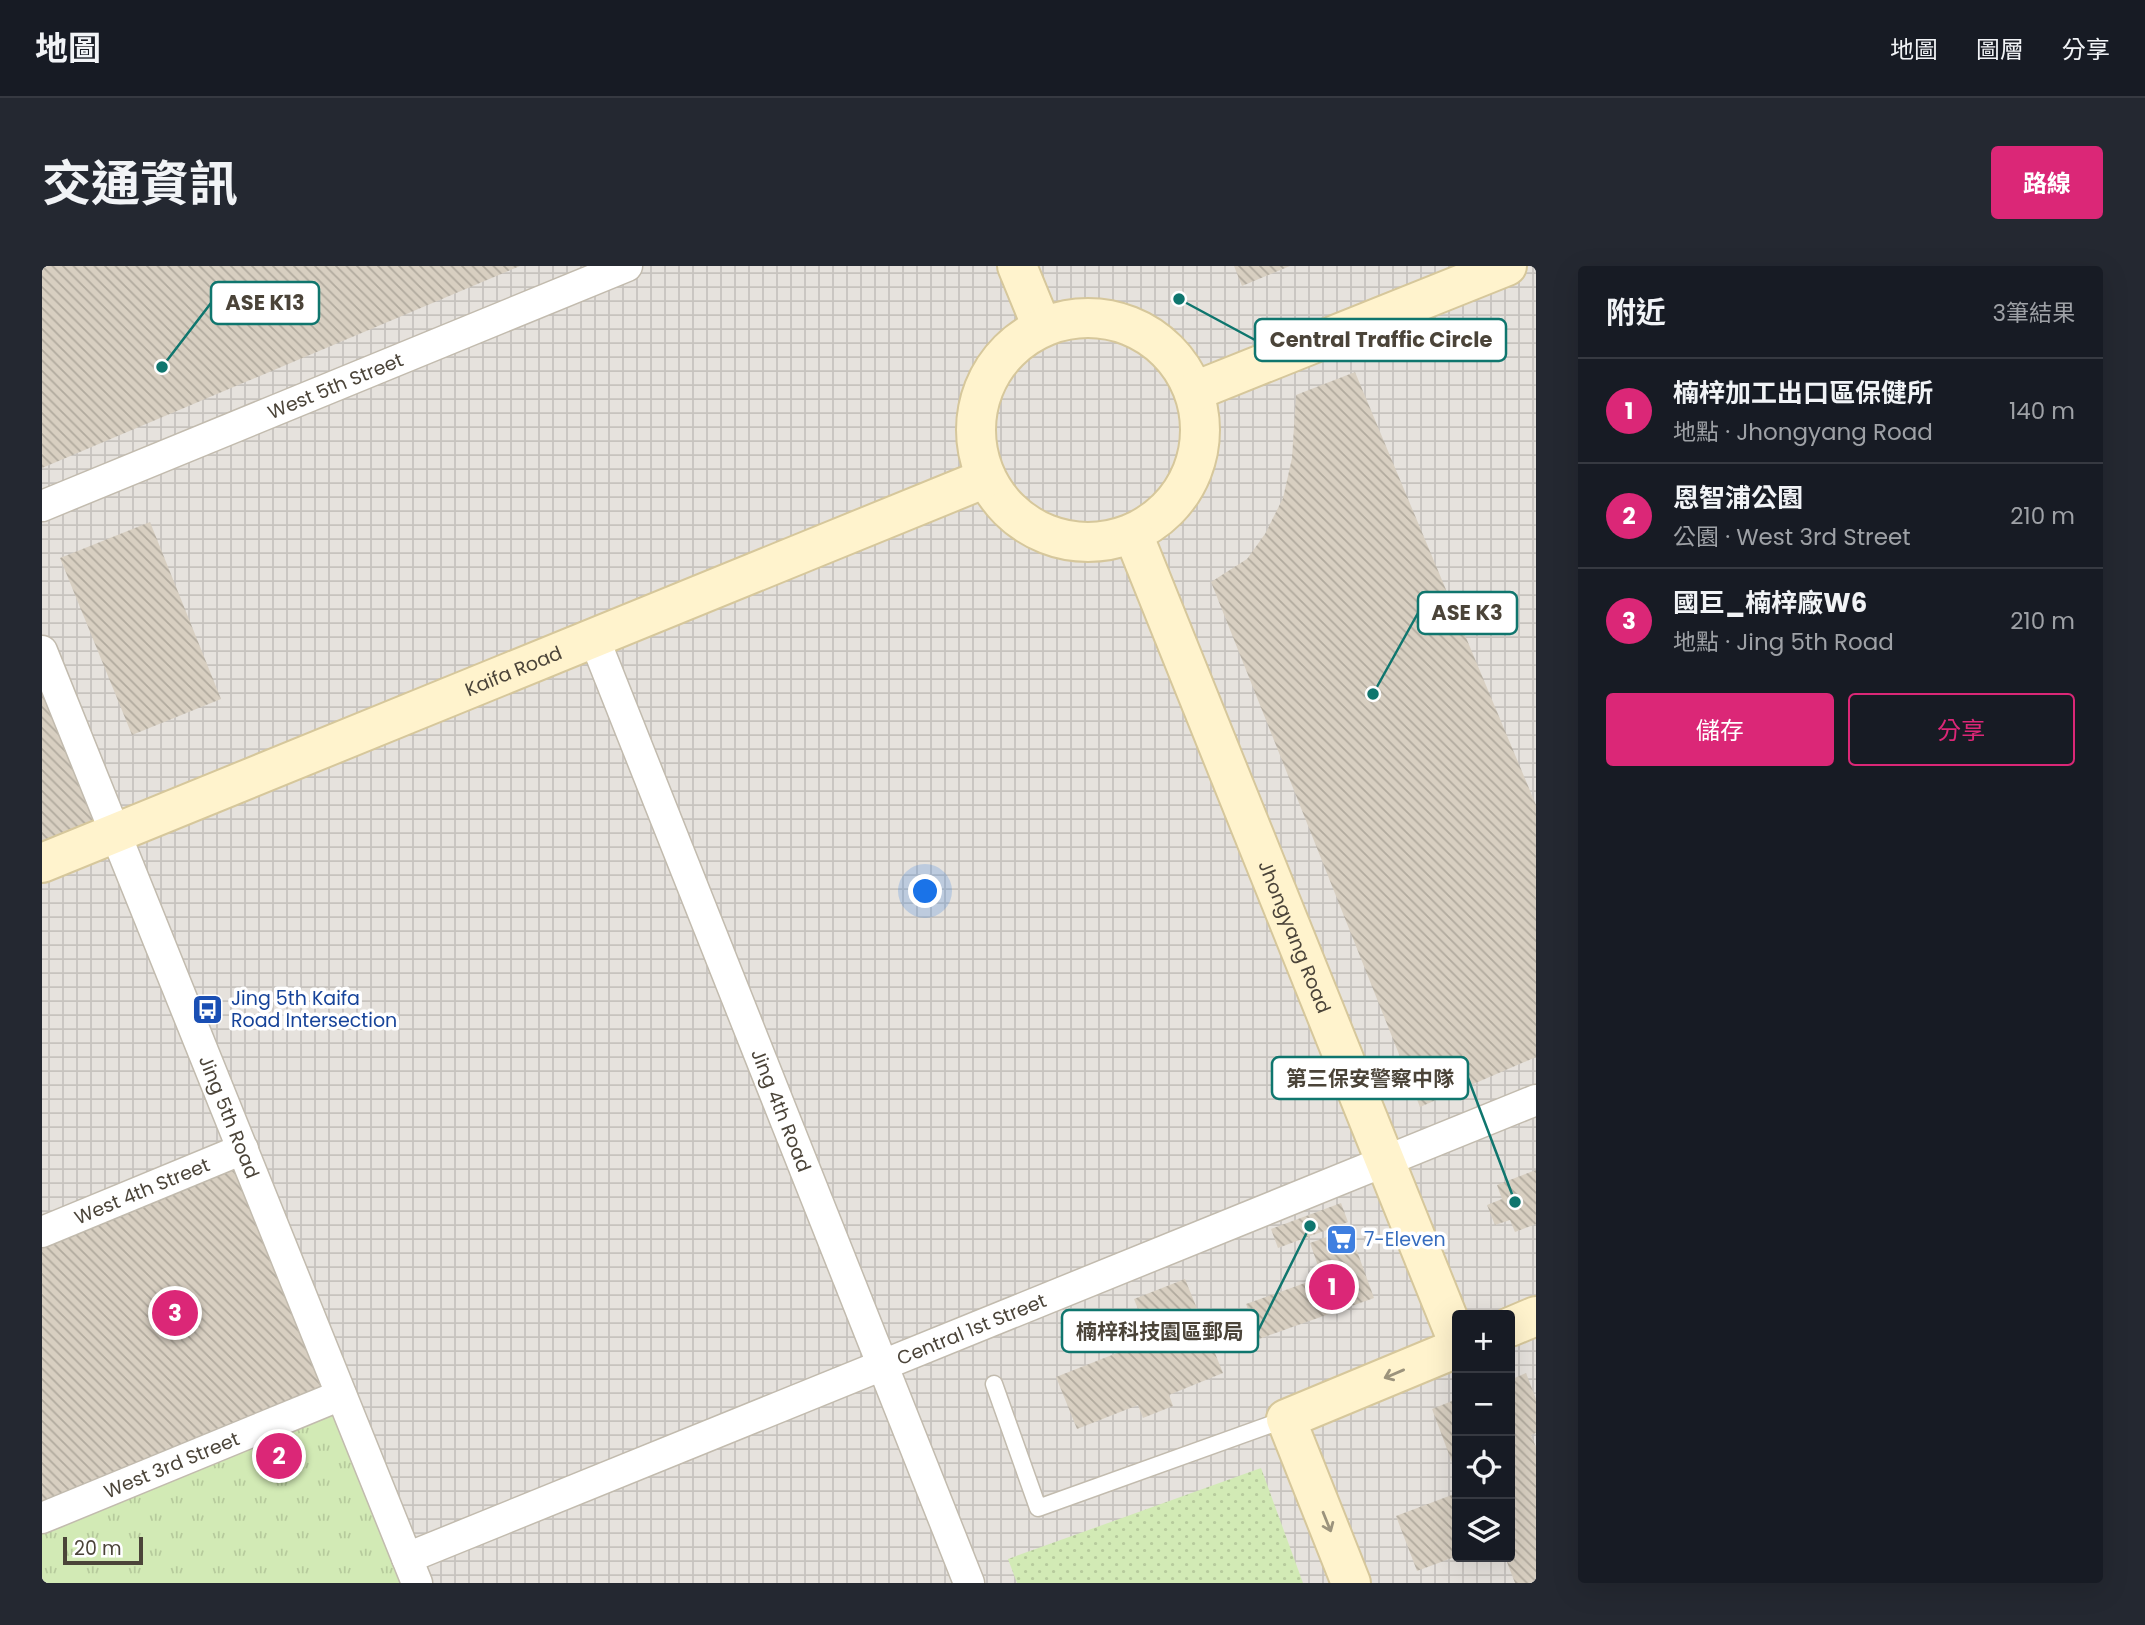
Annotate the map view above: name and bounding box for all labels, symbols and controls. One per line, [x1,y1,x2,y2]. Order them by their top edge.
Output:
text: 地圖 [35,25,101,72]
text: 地圖 [1890,33,1938,66]
text: 圖層 [1976,33,2024,66]
text: 分享 [2062,33,2110,66]
button: 路線 [1991,146,2103,219]
text: 交通資訊 [42,150,238,218]
callout: ASE K13 [211,282,319,324]
text: ASE K13 [225,288,305,317]
text: 附近 [1606,291,1666,334]
text: 3筆結果 [1992,297,2075,329]
callout: Central Traffic Circle [1255,319,1506,361]
text: Central Traffic Circle [1270,325,1492,354]
street label: West 5th Street [264,346,407,426]
text: 楠梓加工出口區保健所 [1673,375,1933,411]
text: 1 [1625,395,1633,427]
text: 140 m [2009,395,2075,427]
text: 地點 · Jhongyang Road [1673,416,1933,448]
text: 恩智浦公園 [1673,480,1803,516]
text: 2 [1622,500,1636,532]
text: 210 m [2010,500,2075,532]
text: 公園 · West 3rd Street [1673,521,1911,553]
text: 國巨_楠梓廠W6 [1673,585,1867,621]
callout: ASE K3 [1418,592,1517,634]
text: ASE K3 [1431,598,1503,627]
text: 3 [1622,605,1636,637]
text: 210 m [2010,605,2075,637]
text: 地點 · Jing 5th Road [1673,626,1894,658]
street label: Kaifa Road [461,639,566,703]
button: 儲存 [1606,693,1834,766]
button: 分享 [1848,693,2075,766]
street label: Jhongyang Road [1252,856,1338,1017]
your location [908,874,942,908]
place label: Jing 5th Kaifa Road Intersection [231,985,397,1034]
bus stop icon: Jing 5th Kaifa Road Intersection [191,992,225,1026]
street label: Jing 4th Road [745,1045,818,1176]
street label: Jing 5th Road [193,1051,266,1182]
callout: 第三保安警察中隊 [1272,1057,1468,1099]
text: 第三保安警察中隊 [1286,1064,1455,1093]
street label: West 4th Street [70,1151,214,1231]
supermarket icon: 7-Eleven [1324,1222,1358,1256]
place label: 7-Eleven [1364,1226,1446,1253]
pin: 1 [1309,1261,1355,1313]
pin: 3 [152,1287,198,1339]
street label: Central 1st Street [893,1287,1050,1371]
callout: 楠梓科技園區郵局 [1062,1310,1258,1352]
map controls [1452,1310,1515,1562]
button: + [1452,1310,1515,1373]
text: 楠梓科技園區郵局 [1076,1317,1244,1346]
one-way arrow [1384,1369,1406,1382]
button: − [1452,1373,1515,1436]
street label: West 3rd Street [100,1425,243,1505]
pin: 2 [256,1430,302,1482]
button: locate [1452,1436,1515,1499]
button: layers [1452,1499,1515,1562]
one-way arrow [1321,1511,1334,1532]
scale bar [63,1534,144,1566]
text: 20 m [74,1535,122,1562]

